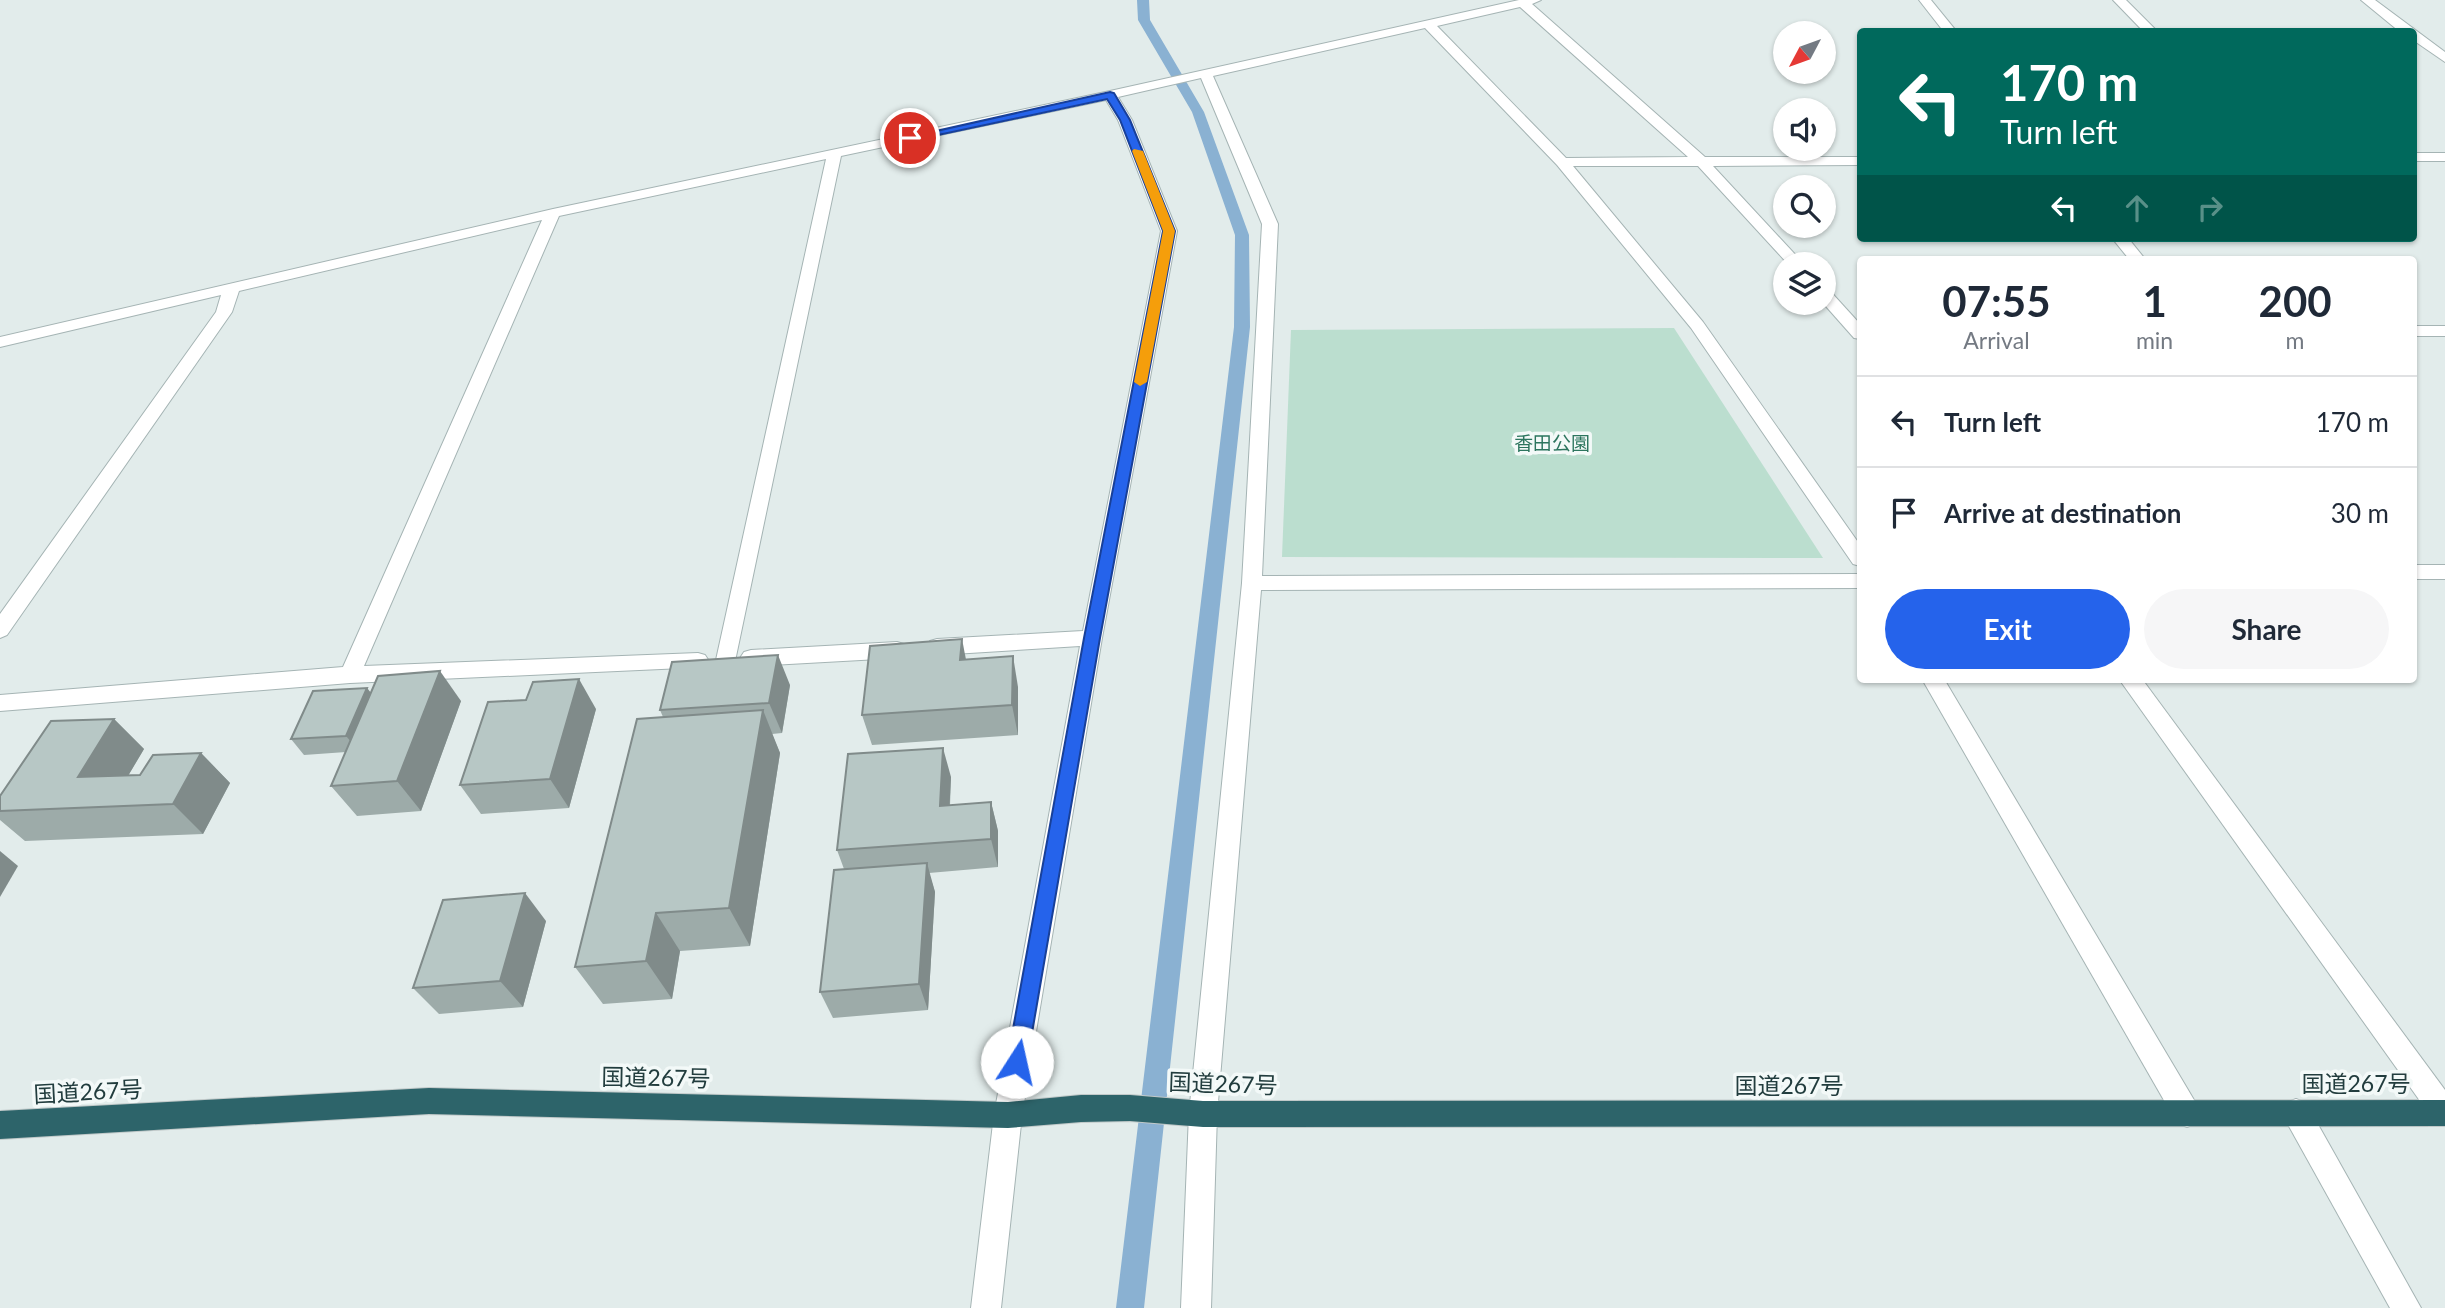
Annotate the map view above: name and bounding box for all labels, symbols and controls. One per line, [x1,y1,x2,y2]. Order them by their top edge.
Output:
north arrow [1773,21,1836,84]
map controls [1773,21,1836,315]
text: 170 m [2000,53,2138,111]
icon: left [1885,56,1976,147]
button: sound [1773,98,1836,161]
pin [880,108,940,168]
text: Turn left [2000,112,2117,151]
icon: arrive [891,119,929,157]
button: search [1773,175,1836,238]
icon: left [2045,189,2083,227]
icon: ahead [2118,189,2156,227]
icon: right [2191,189,2229,227]
button: layers [1773,252,1836,315]
text: 07:55 [1942,276,2051,326]
text: 1 [2142,276,2167,326]
text: 200 [2259,276,2332,326]
text: Arrival [1963,326,2030,354]
text: min [2136,326,2173,354]
text: m [2286,326,2305,354]
icon: left [1885,403,1923,441]
text: Turn left [1944,406,2041,438]
text: 170 m [2316,406,2389,438]
park label: 香田公園 [1514,431,1590,454]
icon: arrive [1885,494,1923,532]
text: Arrive at destination [1944,497,2181,529]
text: 30 m [2331,497,2389,529]
button: Exit [1885,589,2130,669]
button: Share [2144,589,2389,669]
position arrow [980,1025,1054,1099]
street label: 国道267号 [601,1062,711,1092]
street label: 国道267号 [1168,1067,1278,1099]
street label: 国道267号 [2301,1069,2411,1097]
street label: 国道267号 [1734,1071,1844,1099]
street label: 国道267号 [33,1074,143,1108]

